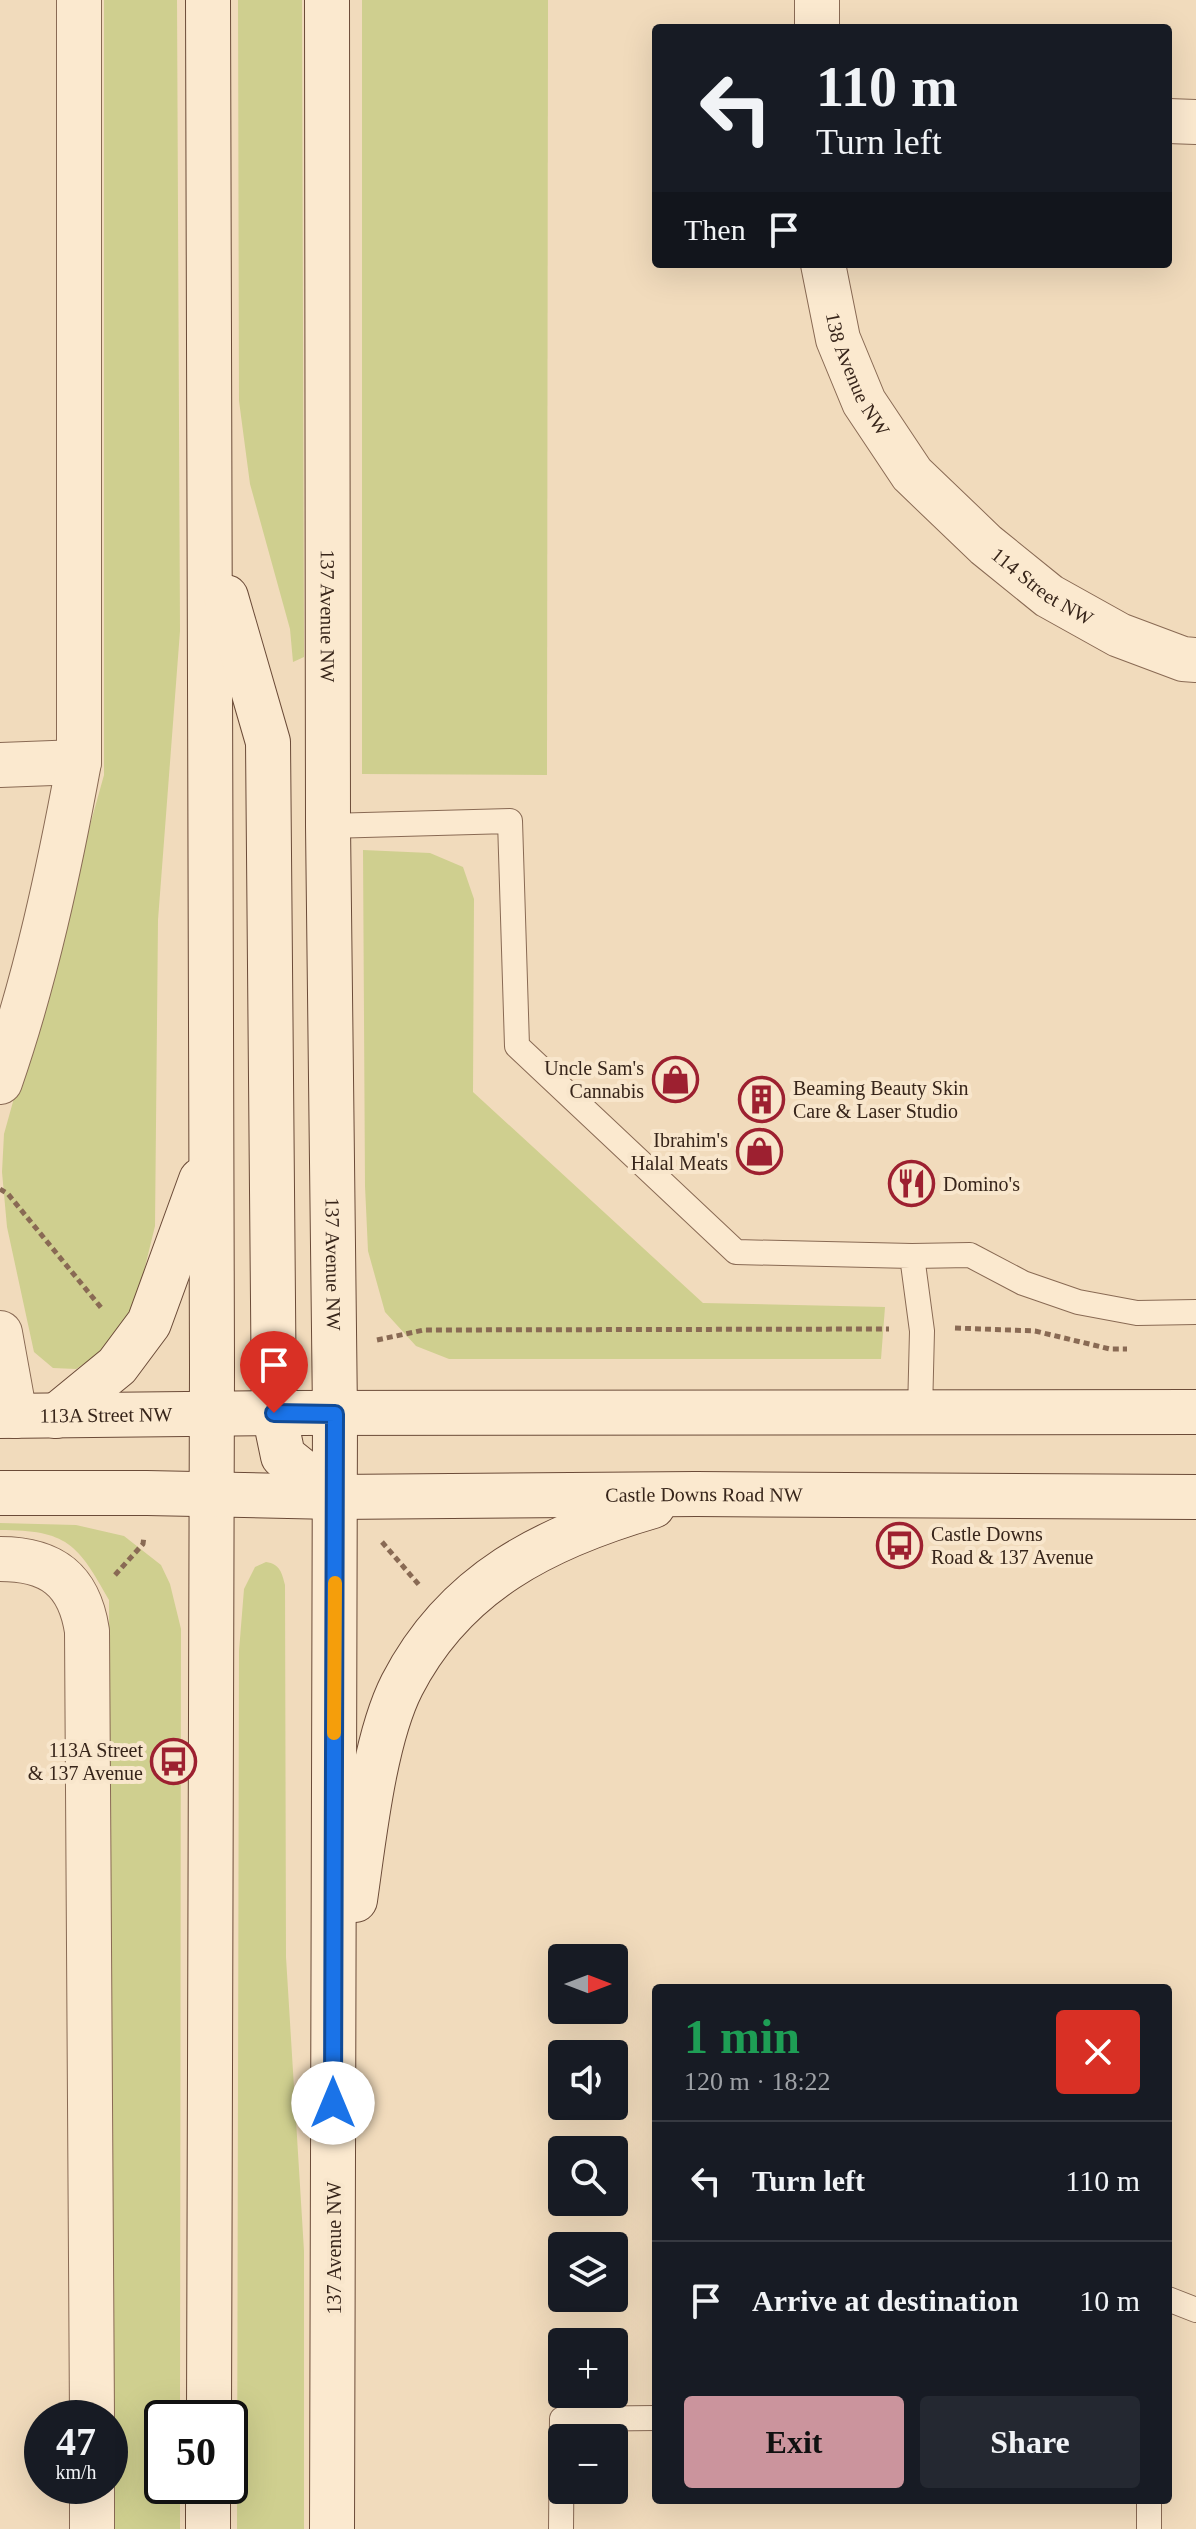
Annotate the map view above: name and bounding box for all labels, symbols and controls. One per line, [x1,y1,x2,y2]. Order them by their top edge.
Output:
icon: left [684,56,788,160]
text: 110 m [816,56,958,118]
text: Turn left [816,122,942,162]
icon: arrive [762,208,806,252]
text: Then [684,213,746,246]
street label: 138 Avenue NW [822,310,894,440]
street label: 114 Street NW [987,543,1097,629]
street label: 137 Avenue NW [317,549,339,683]
shop icon: Uncle Sam's Cannabis [651,1056,699,1104]
place label: Uncle Sam's Cannabis [544,1057,644,1102]
building icon: Beaming Beauty Skin Care & Laser Studio [738,1075,786,1123]
place label: Beaming Beauty Skin Care & Laser Studio [793,1077,969,1122]
shop icon: Ibrahim's Halal Meats [735,1128,783,1176]
place label: Ibrahim's Halal Meats [631,1129,728,1174]
restaurant icon: Domino's [888,1160,936,1208]
place label: Domino's [943,1173,1020,1195]
street label: 137 Avenue NW [321,1197,345,1331]
pin [240,1331,308,1413]
icon: arrive [252,1343,296,1387]
street label: 113A Street NW [40,1403,173,1427]
street label: Castle Downs Road NW [605,1483,803,1506]
bus stop icon: Castle Downs Road & 137 Avenue [876,1522,924,1570]
place label: Castle Downs Road & 137 Avenue [931,1523,1094,1568]
bus stop icon: 113A Street & 137 Avenue [150,1737,198,1785]
place label: 113A Street & 137 Avenue [28,1739,143,1784]
north arrow [548,1944,628,2024]
map controls [548,1944,628,2504]
text: 1 min [684,2010,800,2063]
button: close [1056,2010,1140,2094]
button: sound [548,2040,628,2120]
position arrow [291,2061,375,2145]
text: 120 m · 18:22 [684,2067,831,2096]
button: search [548,2136,628,2216]
icon: left [684,2159,728,2203]
text: Turn left [752,2164,865,2197]
text: 110 m [1065,2164,1140,2197]
street label: 137 Avenue NW [323,2181,345,2314]
button: layers [548,2232,628,2312]
icon: arrive [684,2279,728,2323]
text: Arrive at destination [752,2284,1019,2317]
text: 10 m [1079,2284,1140,2317]
button: + [548,2328,628,2408]
button: Exit [684,2396,904,2488]
button: Share [920,2396,1140,2488]
speed limit sign: 50 [144,2400,248,2504]
text: 47 [56,2419,96,2464]
button: − [548,2424,628,2504]
text: km/h [55,2461,97,2483]

